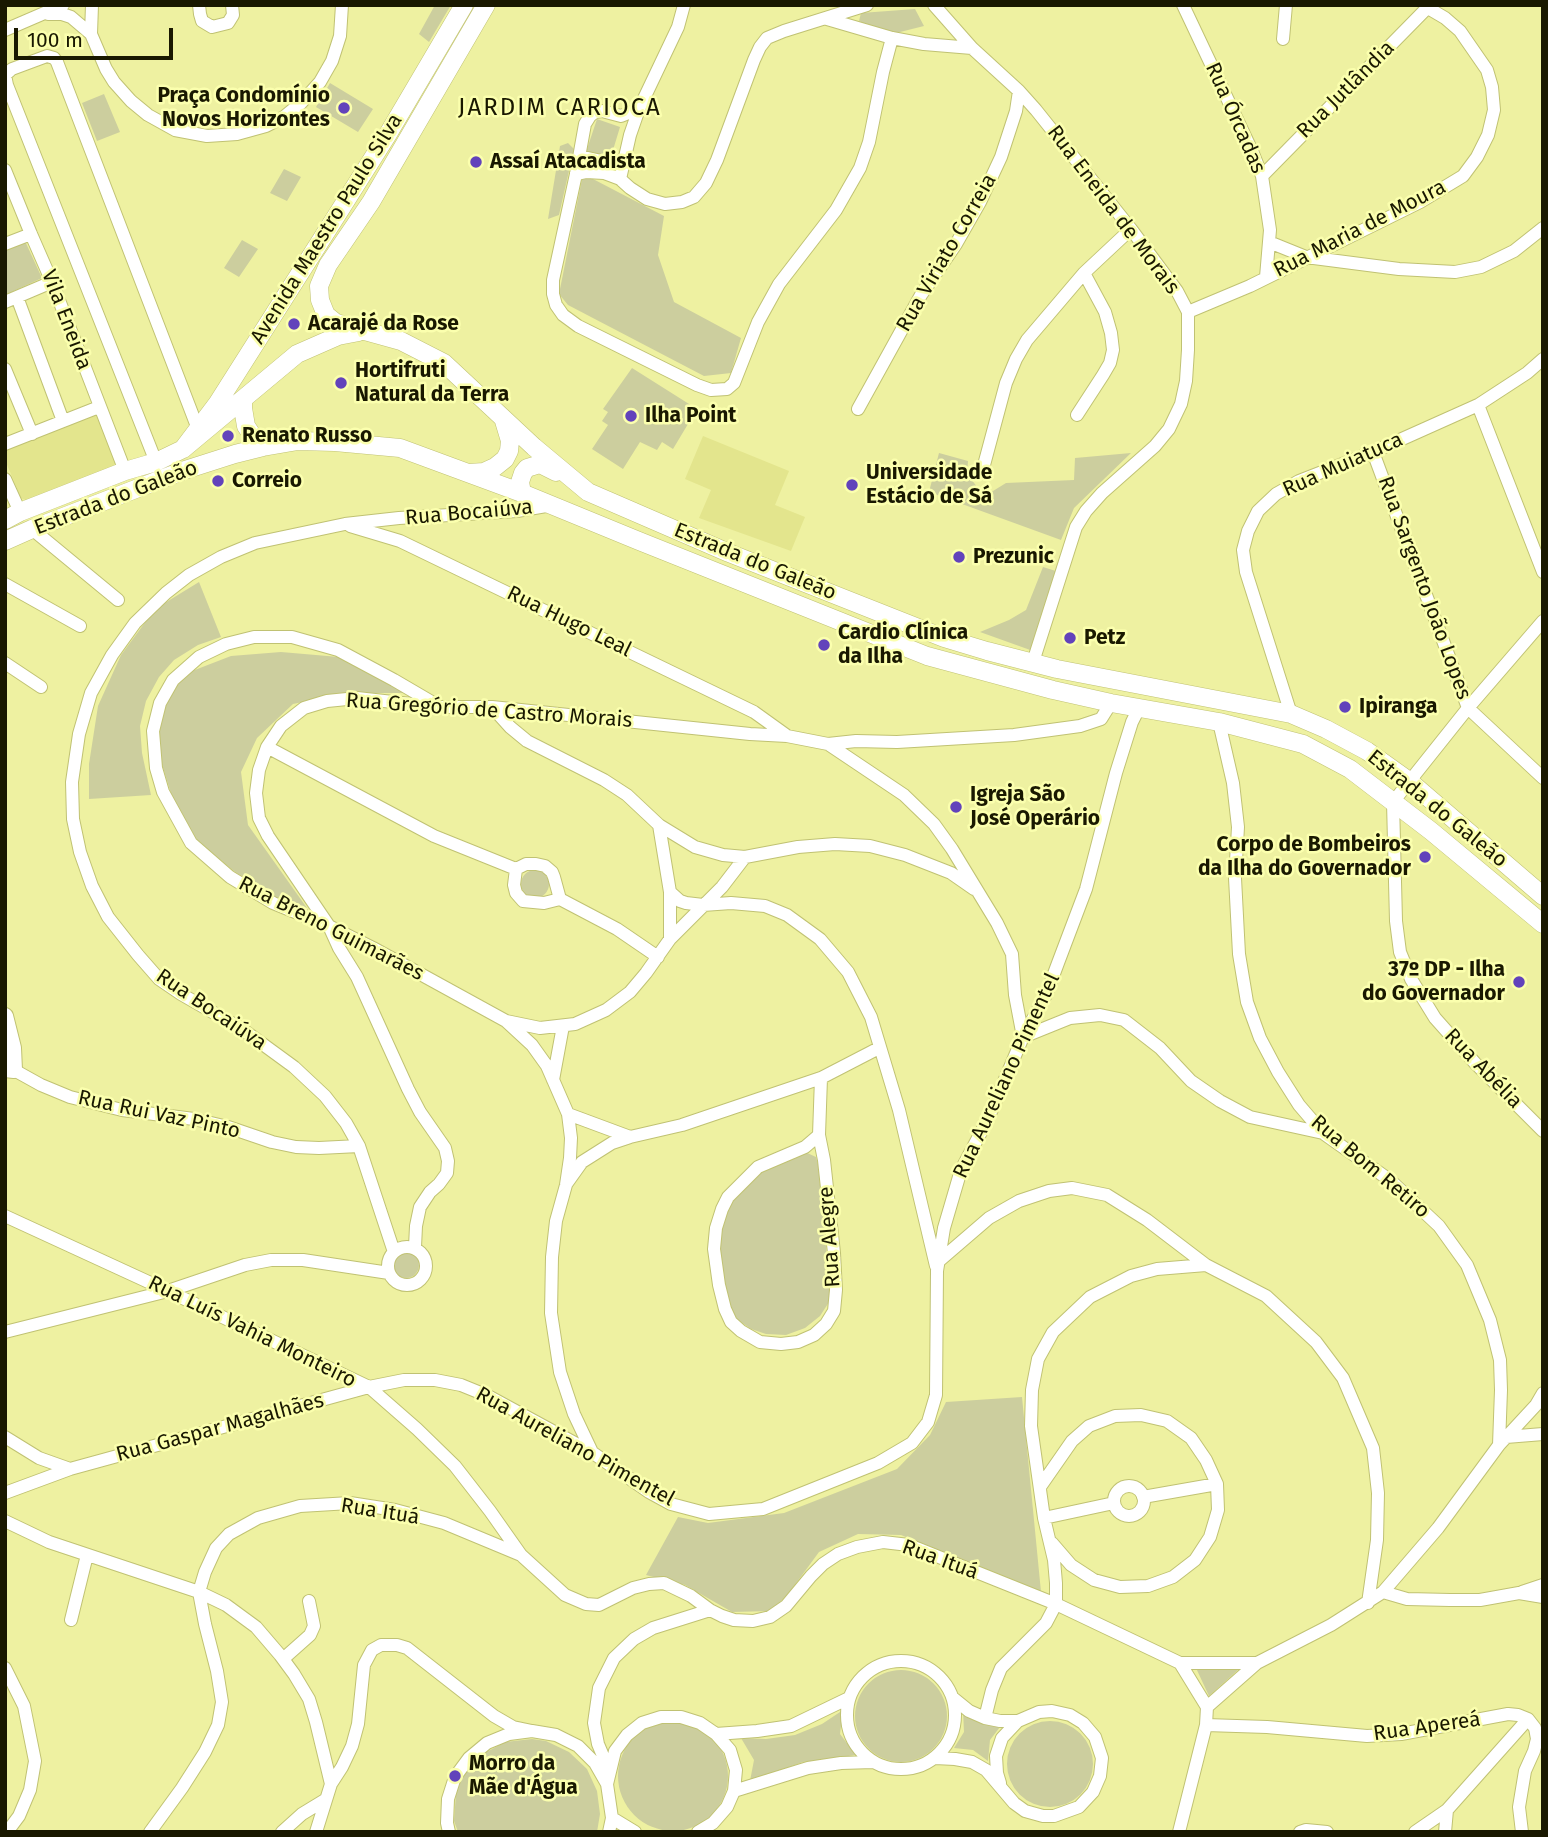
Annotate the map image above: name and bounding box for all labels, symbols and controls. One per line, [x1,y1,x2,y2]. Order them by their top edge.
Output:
scale bar [18,14,177,58]
text: 100 m [27,27,83,53]
street label: Rua Jutlândia [1292,36,1400,144]
street label: Rua Órcadas [1199,59,1271,177]
place label: Praça Condomínio Novos Horizontes [157,83,330,133]
district label: JARDIM CARIOCA [460,94,660,122]
marker: Praça Condomínio Novos Horizontes [336,100,352,116]
street label: Avenida Maestro Paulo Silva [246,109,408,349]
street label: Rua Eneida de Morais [1041,121,1185,299]
place label: Assaí Atacadista [490,149,646,175]
marker: Assaí Atacadista [468,154,484,170]
street label: Rua Viriato Correia [892,170,1002,336]
street label: Rua Maria de Moura [1270,175,1450,283]
street label: Vila Eneida [35,266,97,374]
place label: Acarajé da Rose [308,311,459,337]
marker: Acarajé da Rose [286,316,302,332]
place label: Hortifruti Natural da Terra [355,358,509,408]
marker: Hortifruti Natural da Terra [333,375,349,391]
place label: Ilha Point [645,403,736,429]
marker: Ilha Point [623,408,639,424]
place label: Renato Russo [242,423,372,449]
street label: Rua Muiatuca [1279,427,1407,503]
marker: Renato Russo [220,428,236,444]
street label: Estrada do Galeão [31,455,201,541]
place label: Universidade Estácio de Sá [866,460,992,510]
place label: Correio [232,468,302,494]
marker: Correio [210,473,226,489]
street label: Rua Sargento João Lopes [1372,473,1476,703]
marker: Universidade Estácio de Sá [844,477,860,493]
street label: Rua Bocaiúva [404,495,534,531]
street label: Estrada do Galeão [670,518,840,606]
place label: Prezunic [973,544,1054,570]
marker: Prezunic [951,549,967,565]
street label: Rua Hugo Leal [503,581,635,663]
place label: Cardio Clínica da Ilha [838,620,968,670]
place label: Petz [1084,625,1125,651]
marker: Petz [1062,630,1078,646]
marker: Cardio Clínica da Ilha [816,637,832,653]
street label: Rua Gregório de Castro Morais [345,688,633,734]
place label: Ipiranga [1359,694,1438,720]
marker: Ipiranga [1337,699,1353,715]
street label: Estrada do Galeão [1362,745,1512,873]
place label: Igreja São José Operário [970,782,1100,832]
marker: Igreja São José Operário [948,799,964,815]
place label: Corpo de Bombeiros da Ilha do Governador [1198,832,1411,882]
marker: Corpo de Bombeiros da Ilha do Governador [1417,849,1433,865]
street label: Rua Breno Guimarães [234,871,428,987]
place label: 37º DP - Ilha do Governador [1362,957,1505,1007]
street label: Rua Bocaiúva [151,964,271,1056]
street label: Rua Aureliano Pimentel [948,969,1066,1183]
marker: 37º DP - Ilha do Governador [1511,974,1527,990]
street label: Rua Abélia [1439,1024,1527,1114]
street label: Rua Rui Vaz Pinto [76,1085,242,1145]
street label: Rua Bom Retiro [1305,1110,1435,1224]
street label: Rua Alegre [814,1186,846,1288]
street label: Rua Luís Vahia Monteiro [144,1271,360,1393]
street label: Rua Aureliano Pimentel [471,1382,679,1512]
street label: Rua Gaspar Magalhães [113,1388,327,1468]
street label: Rua Ituá [339,1493,421,1531]
street label: Rua Ituá [898,1535,982,1585]
street label: Rua Apereá [1372,1707,1482,1747]
place label: Morro da Mãe d'Água [469,1751,578,1801]
marker: Morro da Mãe d'Água [447,1768,463,1784]

